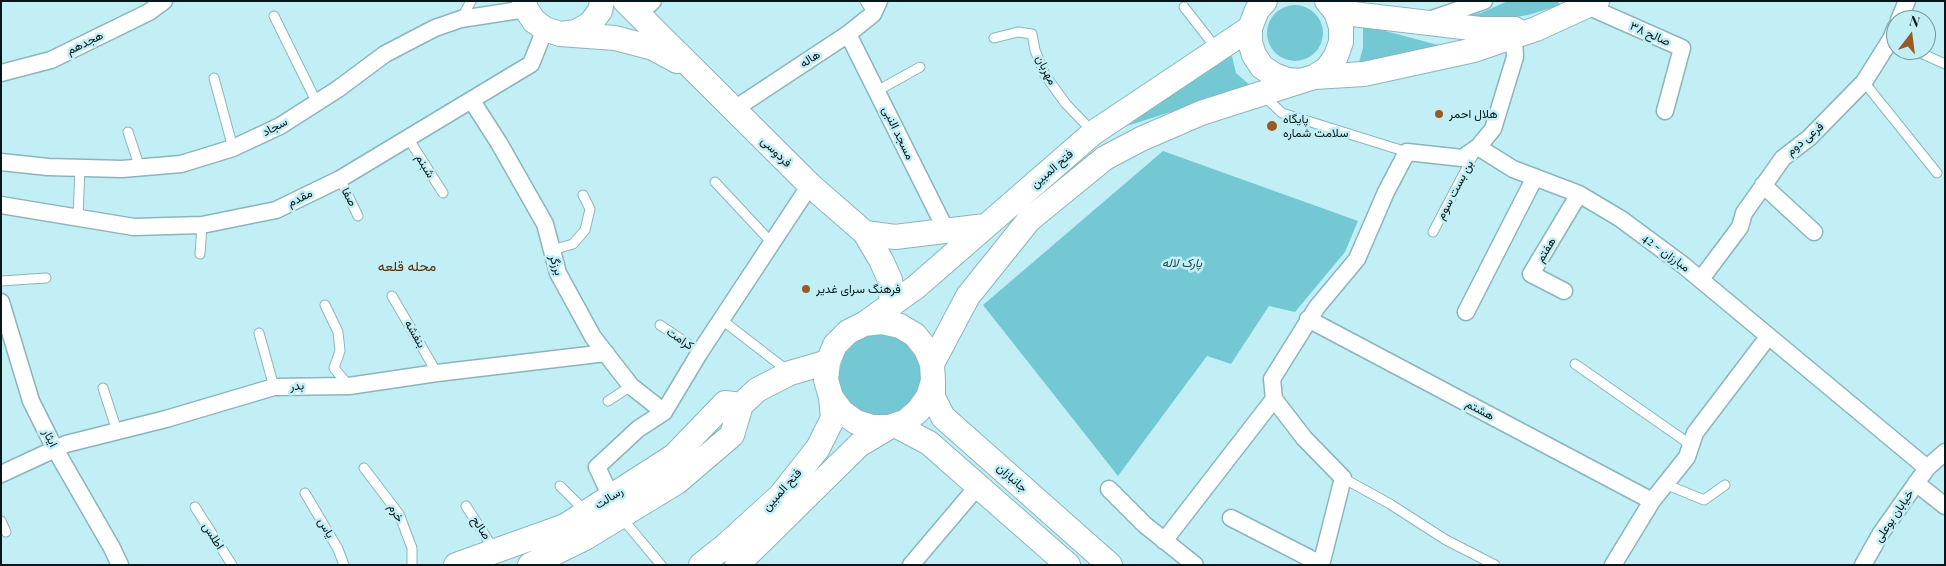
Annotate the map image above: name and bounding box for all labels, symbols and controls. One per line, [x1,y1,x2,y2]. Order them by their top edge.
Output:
north arrow [1886,10,1936,60]
text: N [1907,11,1922,31]
street label: صالح ۳۸ [1627,19,1673,49]
street label: هجدهم [64,28,106,58]
street label: هاله [797,47,823,71]
street label: مهربان [1032,53,1060,87]
street label: مسجد النبی [879,104,917,162]
place label: هلال احمر [1449,107,1498,121]
marker: هلال احمر [1433,108,1445,120]
place label: پایگاه سلامت شماره [1283,112,1348,140]
street label: سجاد [260,114,290,140]
marker: پایگاه سلامت شماره [1265,119,1279,133]
street label: فرعی دوم [1783,119,1827,159]
street label: فردوسی [758,134,794,170]
street label: فتح المبین [1028,147,1076,191]
street label: شبنم [412,151,438,181]
street label: بن بست سوم [1433,158,1477,222]
street label: صفا [338,185,360,209]
street label: مقدم [285,186,315,210]
street label: مبارزان - 42 [1639,231,1693,275]
street label: هفتم [1533,235,1559,265]
street label: برزگر [546,253,566,277]
park label: پارک لاله [1162,256,1202,270]
district label: محله قلعه [378,259,436,275]
place label: فرهنگ سرای غدیر [816,282,901,296]
marker: فرهنگ سرای غدیر [800,283,812,295]
street label: بنفشه [401,317,429,351]
street label: کرامت [664,325,696,353]
street label: بدر [290,378,304,394]
street label: هشتم [1463,397,1497,423]
street label: ایثار [39,427,61,449]
street label: جانبازان [994,461,1030,495]
street label: فتح المبین [759,466,805,514]
street label: رسالت [592,484,626,512]
street label: خیابان بوعلی [1871,487,1917,545]
street label: خرم [385,501,407,525]
street label: صالح [468,514,494,542]
street label: یاس [314,515,338,541]
street label: اطلس [199,520,227,552]

